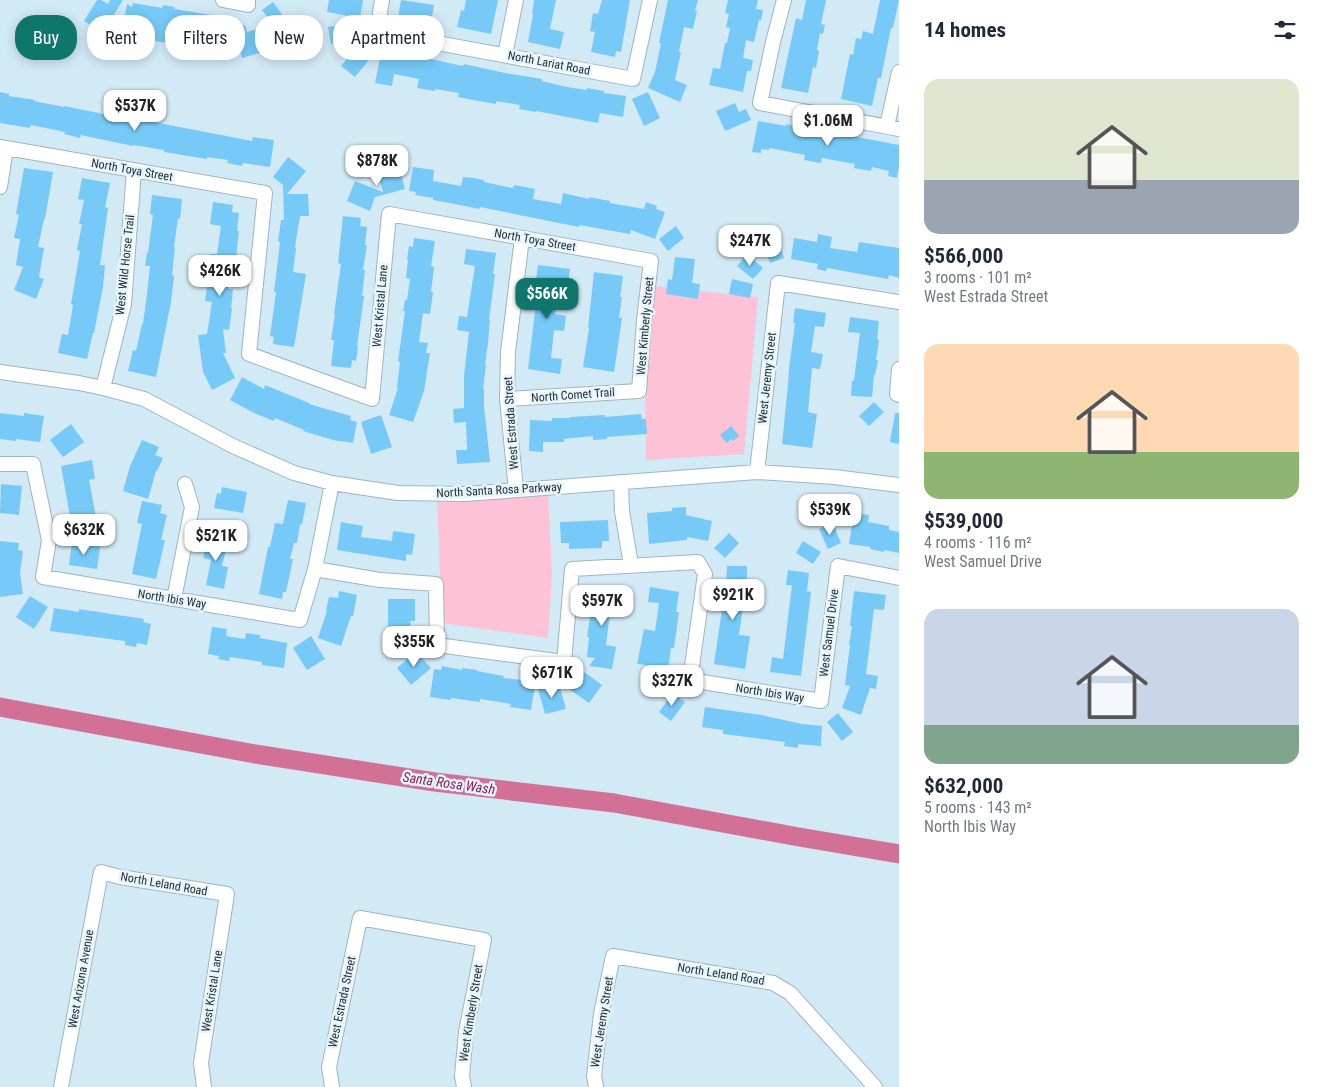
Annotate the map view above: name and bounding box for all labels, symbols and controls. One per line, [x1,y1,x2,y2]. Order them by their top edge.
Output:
chip: Buy [15,15,77,60]
chip: Rent [87,15,155,60]
chip: Filters [165,15,245,60]
chip: New [255,15,323,60]
chip: Apartment [333,15,444,60]
icon: filters [1271,16,1299,44]
text: 14 homes [924,18,1006,42]
street label: North Lariat Road [507,48,591,78]
pin: $537K [100,90,170,132]
text: $537K [114,96,156,115]
pin: $1.06M [787,104,869,147]
text: $1.06M [803,111,853,130]
icon: home [1067,112,1157,202]
pin: $878K [342,144,412,187]
text: $878K [356,151,398,170]
street label: North Toya Street [90,156,174,184]
street label: West Wild Horse Trail [113,214,137,316]
pin: $247K [715,224,785,267]
street label: North Toya Street [493,226,577,254]
text: $247K [729,231,771,250]
text: $566,000 [924,244,1003,268]
pin: $426K [185,254,255,297]
text: $426K [199,261,241,280]
street label: West Kristal Lane [369,264,391,348]
text: 3 rooms · 101 m² [924,268,1032,287]
street label: West Kimberly Street [634,276,656,376]
pin: $566K [512,278,582,320]
text: $566K [526,284,568,303]
text: West Estrada Street [924,287,1048,306]
street label: West Jeremy Street [755,331,779,424]
street label: West Estrada Street [501,376,521,470]
icon: home [1067,377,1157,467]
street label: North Comet Trail [531,385,615,405]
street label: North Santa Rosa Parkway [436,480,562,500]
pin: $539K [795,494,865,536]
text: $539K [809,500,851,519]
text: $539,000 [924,509,1003,533]
pin: $632K [49,514,119,556]
text: $632K [63,520,105,539]
pin: $521K [181,520,251,562]
text: $521K [195,526,237,545]
text: 4 rooms · 116 m² [924,533,1032,552]
text: West Samuel Drive [924,552,1042,571]
pin: $921K [698,578,768,621]
pin: $597K [567,584,637,627]
text: $921K [712,585,754,604]
street label: North Ibis Way [137,587,207,611]
street label: West Samuel Drive [817,588,841,678]
text: $597K [581,591,623,610]
pin: $355K [379,626,449,668]
text: $355K [393,632,435,651]
icon: home [1067,642,1157,732]
pin: $671K [517,656,587,699]
text: $671K [531,663,573,682]
pin: $327K [637,664,707,707]
text: $327K [651,671,693,690]
street label: North Ibis Way [735,681,805,705]
water label: Santa Rosa Wash [402,769,496,797]
text: $632,000 [924,774,1003,798]
text: 5 rooms · 143 m² [924,798,1032,817]
text: North Ibis Way [924,817,1016,836]
street label: North Leland Road [119,869,209,899]
street label: West Arizona Avenue [65,928,97,1029]
street label: West Kristal Lane [199,949,225,1033]
street label: West Estrada Street [325,955,359,1049]
street label: North Leland Road [676,960,766,988]
street label: West Kimberly Street [456,963,486,1063]
street label: West Jeremy Street [588,975,616,1068]

